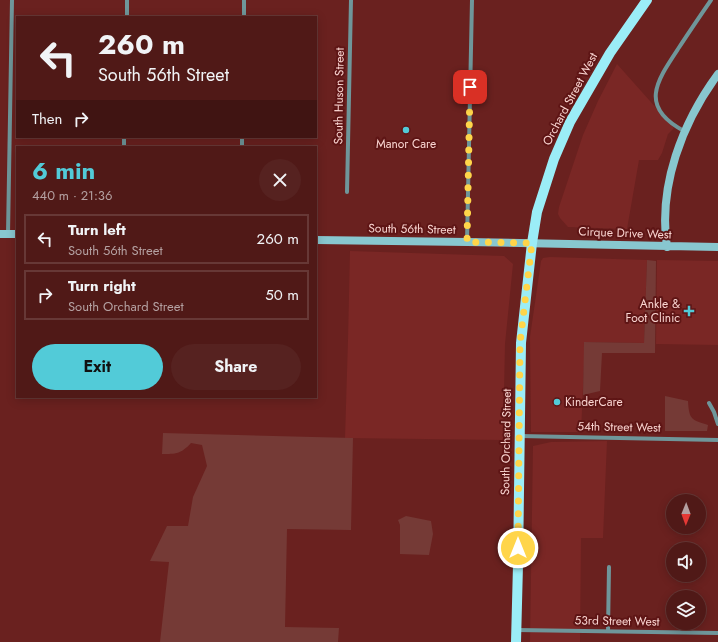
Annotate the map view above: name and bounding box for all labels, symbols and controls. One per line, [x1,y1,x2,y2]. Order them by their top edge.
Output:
text: 260 m [98,24,185,65]
icon: left [32,32,84,84]
street label: South Huson Street [329,47,349,145]
street label: Orchard Street West [538,49,602,149]
text: South 56th Street [98,62,229,88]
pin [453,70,487,104]
icon: arrive [459,76,481,98]
text: Then [32,108,62,130]
icon: right [70,108,92,130]
marker: Manor Care [401,125,411,135]
place label: Manor Care [376,135,436,153]
text: 6 min [32,153,95,188]
button: close [259,159,301,201]
text: 440 m · 21:36 [32,186,112,205]
text: Turn left [68,219,126,241]
street label: South 56th Street [368,219,456,239]
street label: Cirque Drive West [578,222,672,244]
icon: left [34,228,56,250]
text: 260 m [257,228,299,250]
text: South 56th Street [68,241,163,260]
text: Turn right [68,275,136,297]
icon: right [34,284,56,306]
text: 50 m [265,284,299,306]
place label: Ankle & Foot Clinic [626,295,680,327]
text: South Orchard Street [68,297,184,316]
marker: Ankle & Foot Clinic [683,305,695,317]
button: Exit [32,344,163,390]
button: Share [171,344,301,390]
street label: South Orchard Street [496,388,516,495]
place label: KinderCare [565,393,623,411]
marker: KinderCare [552,397,562,407]
street label: 54th Street West [577,417,661,437]
north arrow [666,494,706,534]
map controls [666,494,706,630]
position arrow [497,527,539,569]
button: sound [666,542,706,582]
button: layers [666,590,706,630]
street label: 53rd Street West [574,611,660,631]

